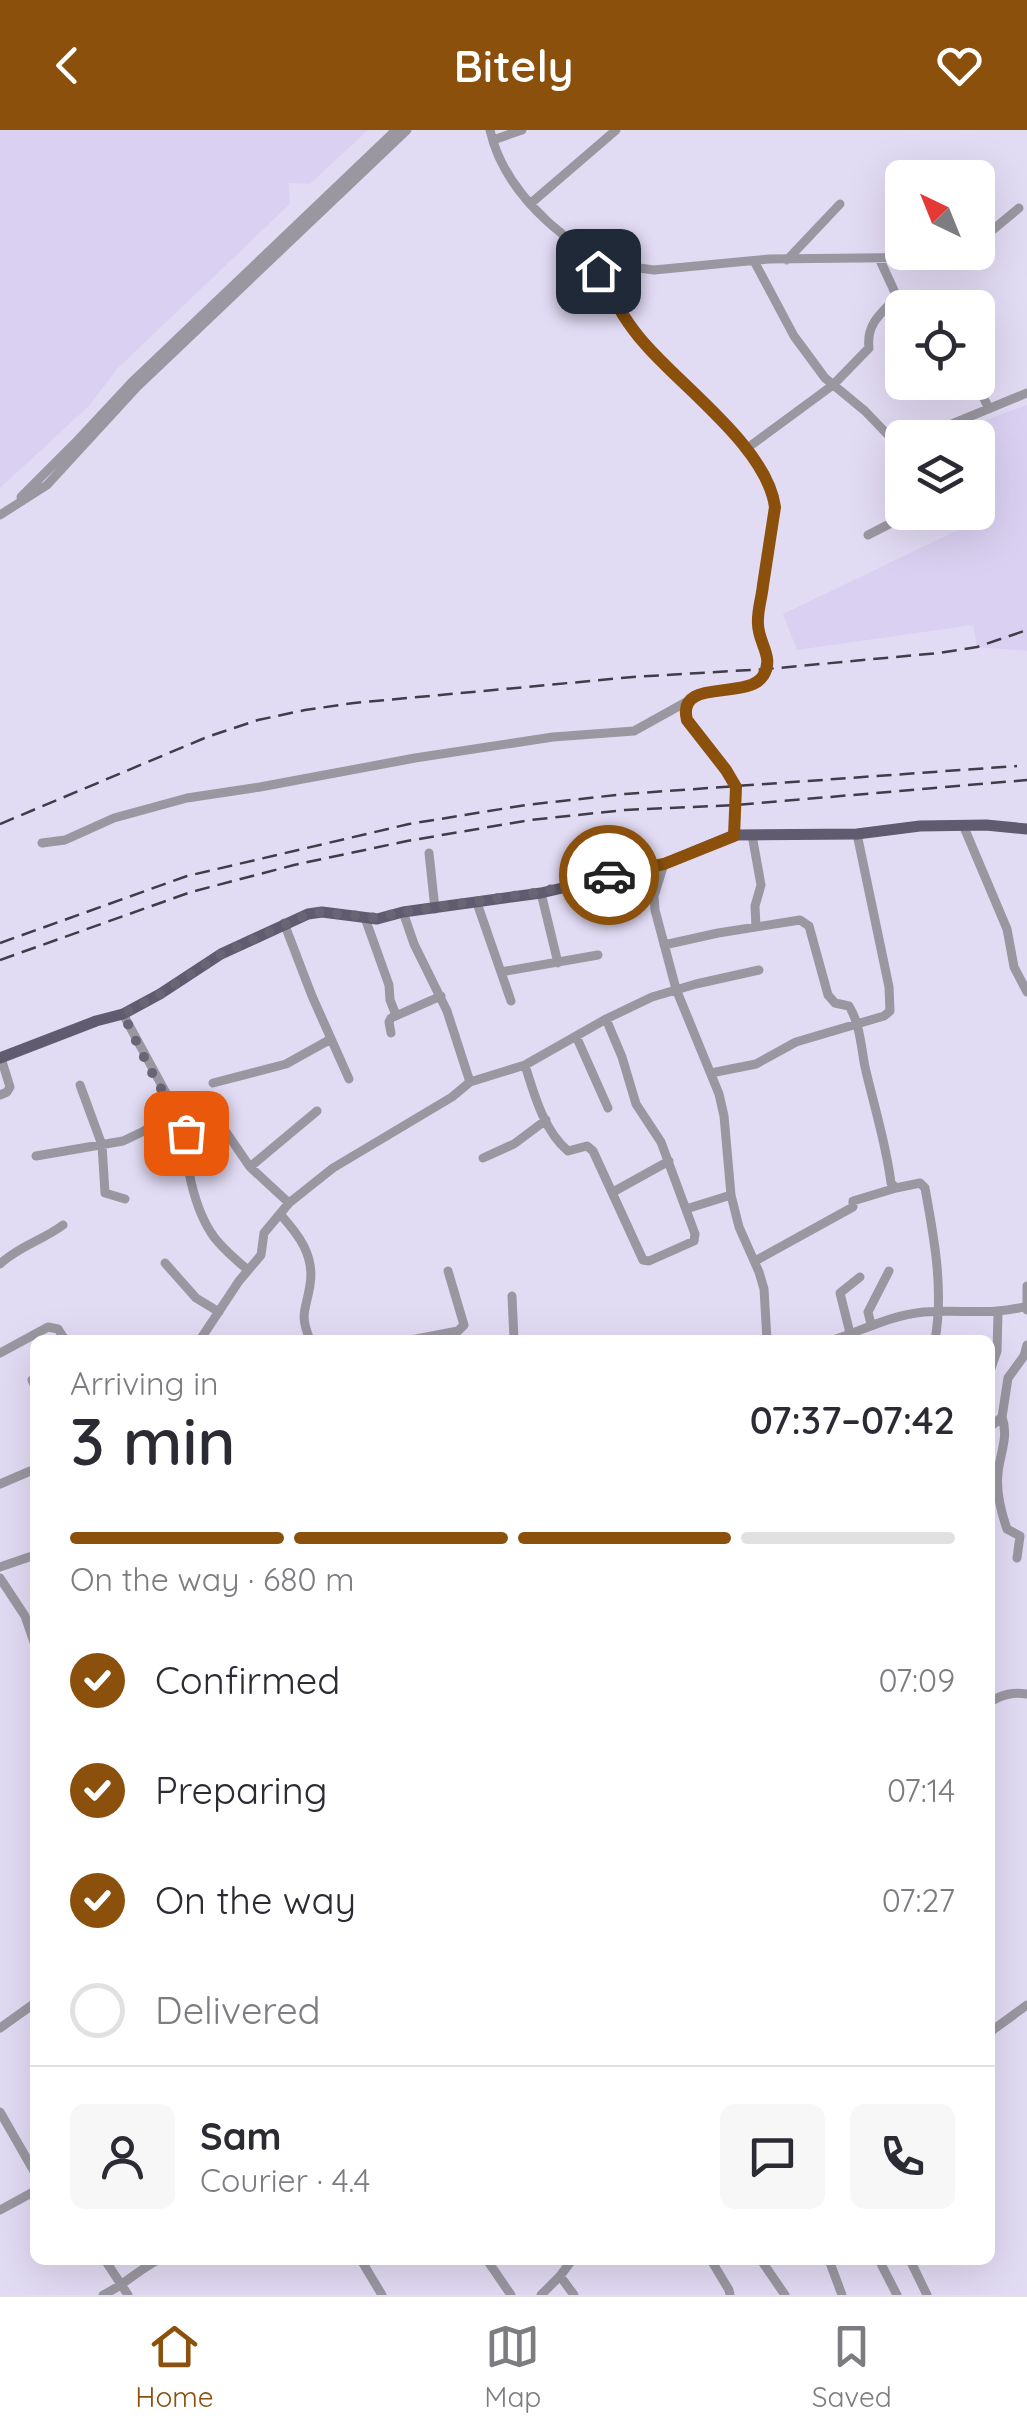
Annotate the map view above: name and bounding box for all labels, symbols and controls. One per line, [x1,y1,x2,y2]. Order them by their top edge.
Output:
text: Bitely [453,37,574,93]
icon: back [40,38,95,93]
icon: heart [932,38,987,93]
north arrow [885,160,995,270]
map controls [885,160,995,530]
pin [556,229,641,314]
icon: home [571,244,626,299]
button: locate [885,290,995,400]
button: layers [885,420,995,530]
courier [559,825,659,925]
icon: car [582,848,637,903]
pin [144,1091,229,1176]
icon: bag [159,1106,214,1161]
text: Arriving in [70,1363,219,1403]
text: 07:37–07:42 [750,1396,955,1444]
text: 3 min [70,1400,236,1481]
text: On the way · 680 m [70,1559,355,1599]
icon: check [70,1653,125,1708]
text: Confirmed [155,1656,340,1704]
text: 07:09 [878,1660,955,1700]
icon: check [70,1763,125,1818]
text: Preparing [155,1766,327,1814]
text: 07:14 [887,1770,955,1810]
icon: check [70,1873,125,1928]
text: On the way [155,1876,356,1924]
text: 07:27 [882,1880,955,1920]
text: Delivered [155,1986,321,2034]
button: person [70,2104,175,2209]
button: chat [720,2104,825,2209]
button: phone [850,2104,955,2209]
text: Sam [200,2112,282,2160]
text: Courier · 4.4 [200,2160,370,2200]
tab: Home [135,2319,214,2414]
tab: Map [484,2319,541,2414]
tab: Saved [812,2319,892,2414]

